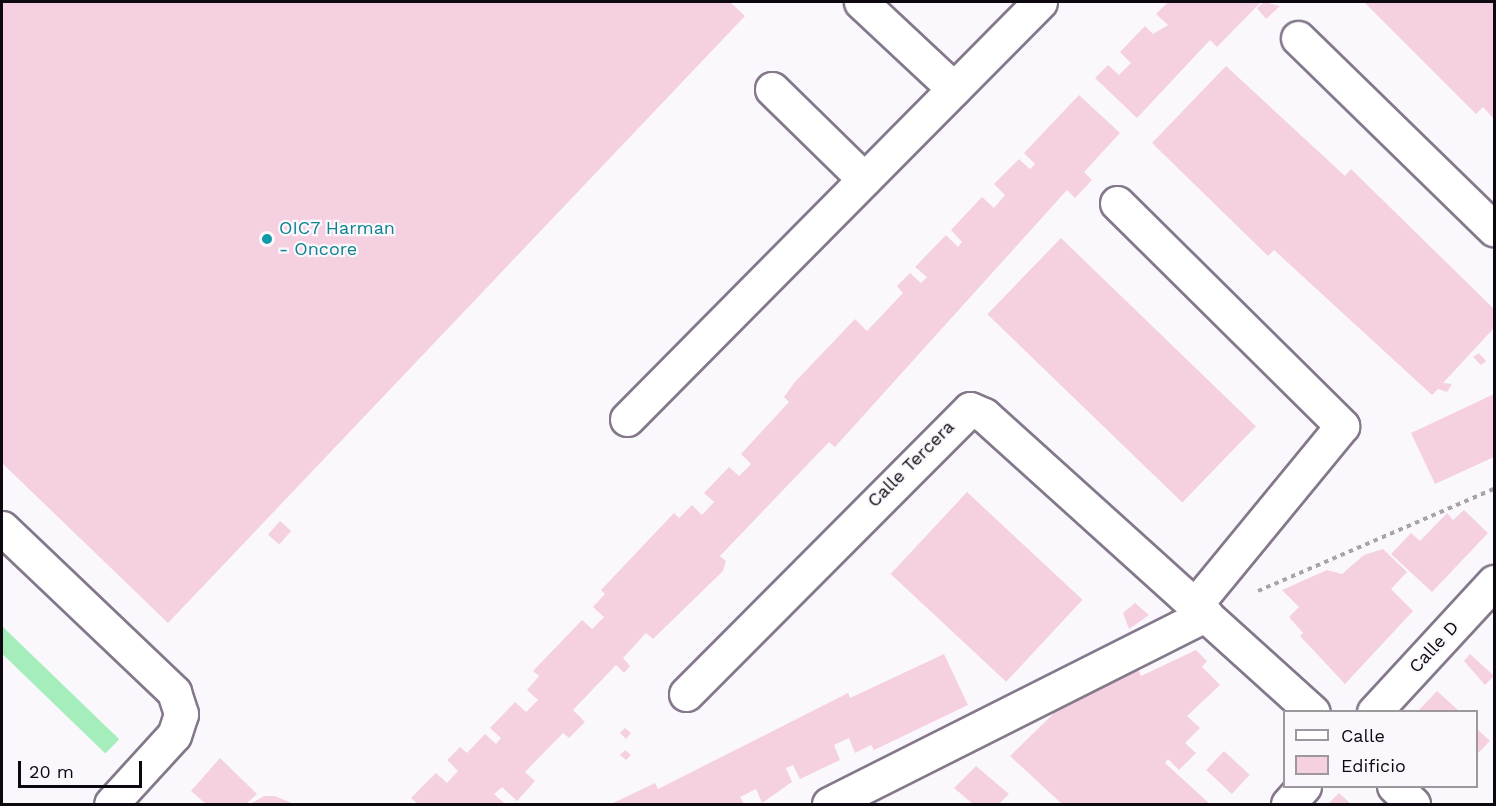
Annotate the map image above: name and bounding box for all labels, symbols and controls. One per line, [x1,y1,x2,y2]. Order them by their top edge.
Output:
place label: OIC7 Harman - Oncore [279,218,395,260]
marker: OIC7 Harman - Oncore [260,232,274,246]
street label: Calle Tercera [863,416,959,512]
street label: Calle D [1405,617,1463,677]
legend [1283,710,1478,788]
text: Calle [1341,725,1385,746]
scale bar [21,749,146,787]
text: Edificio [1341,755,1406,776]
text: 20 m [29,761,74,782]

